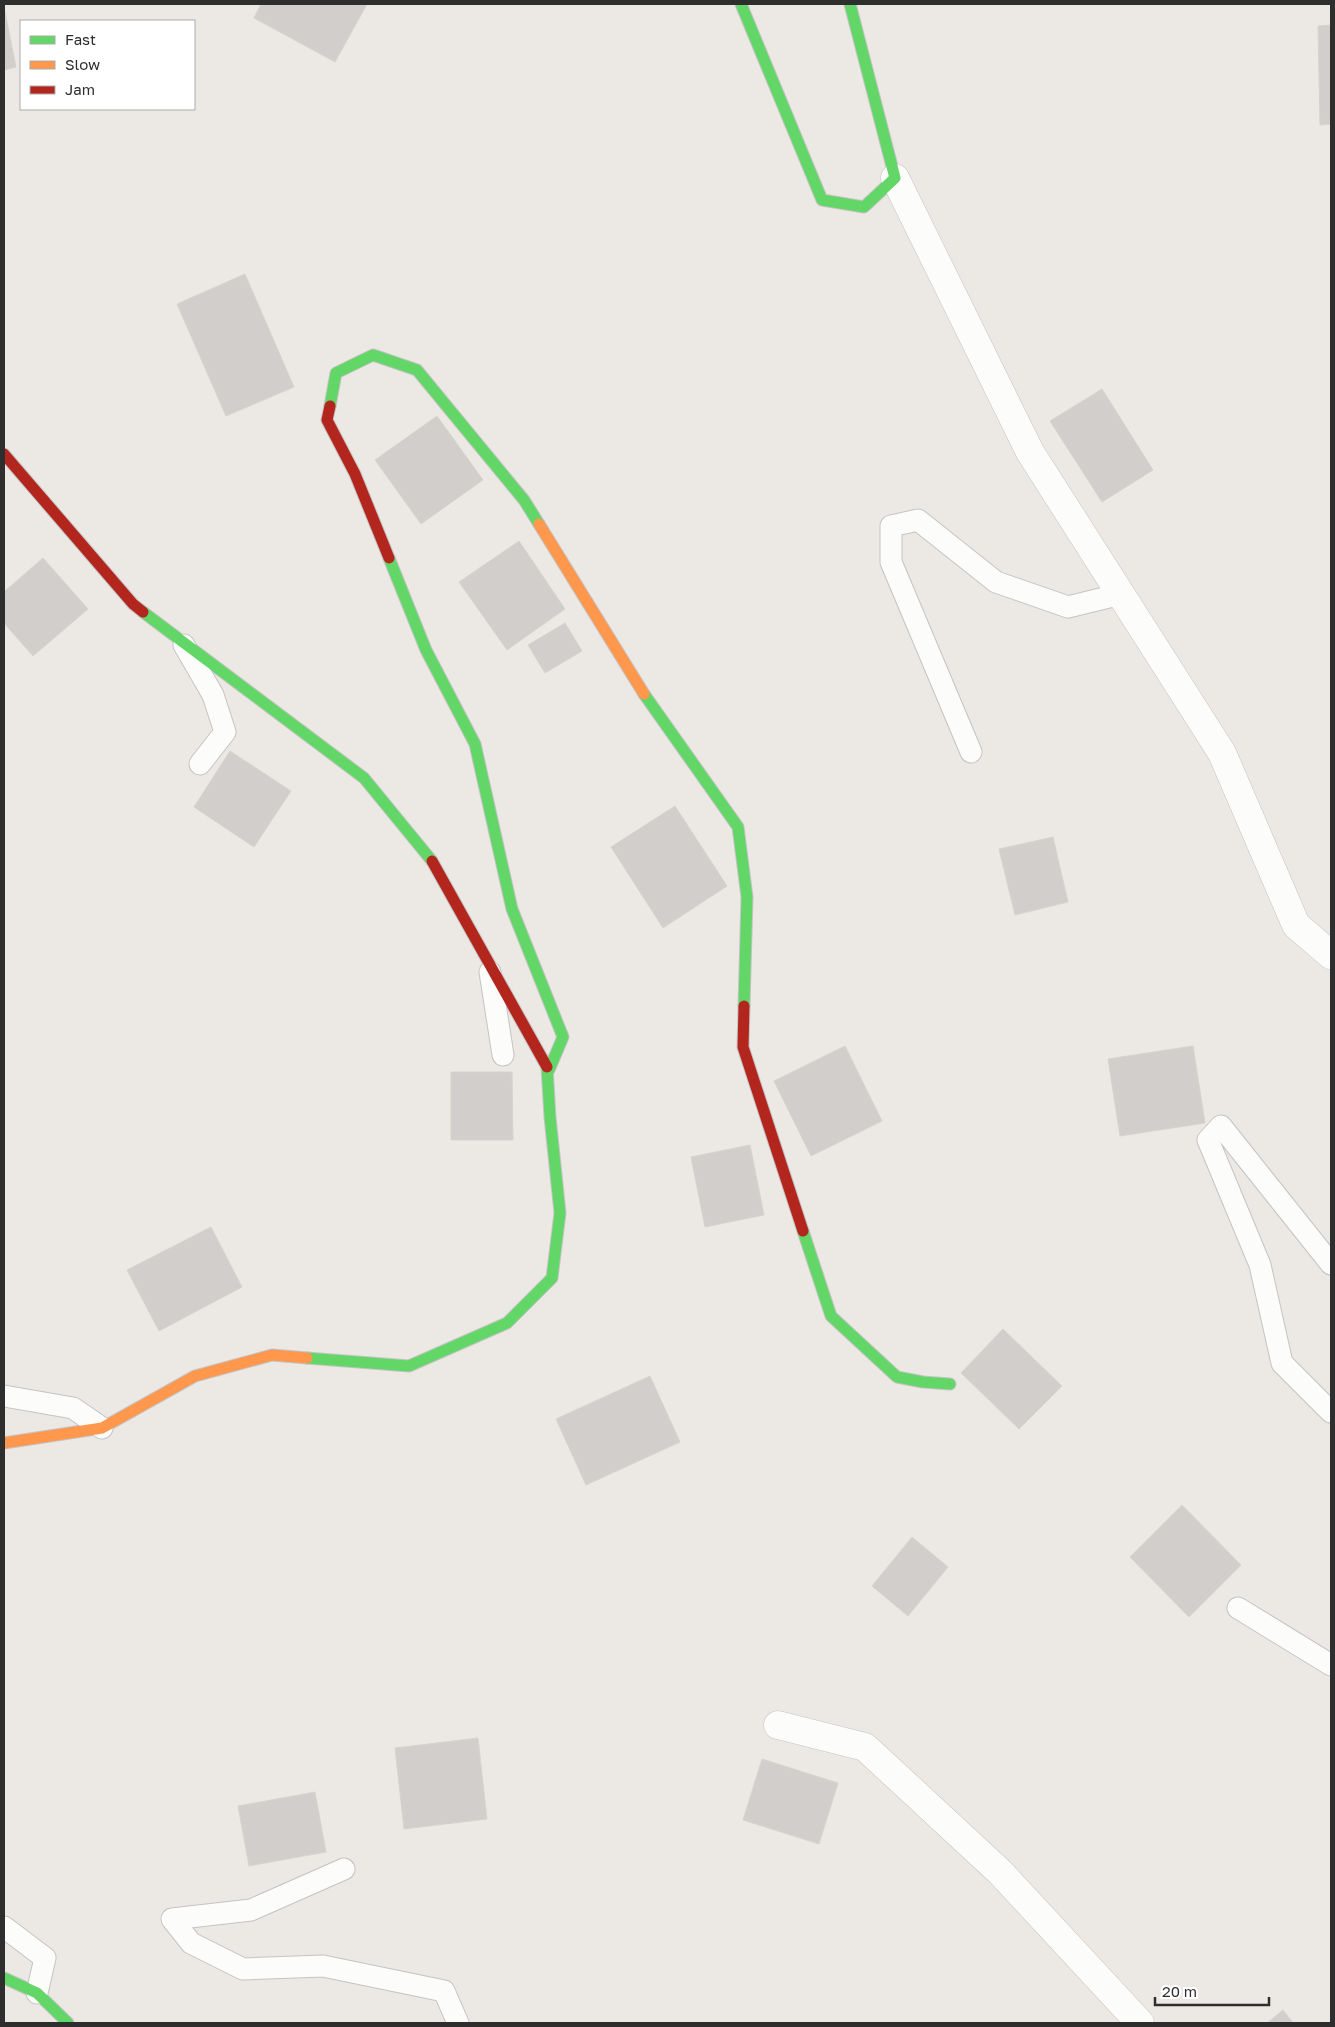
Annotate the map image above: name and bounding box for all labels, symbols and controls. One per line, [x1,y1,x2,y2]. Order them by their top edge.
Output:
legend [20,20,195,110]
text: Fast [65,30,96,48]
text: Slow [65,55,100,73]
text: Jam [65,80,95,98]
scale bar [1155,1974,1269,2006]
text: 20 m [1162,1982,1197,2000]

